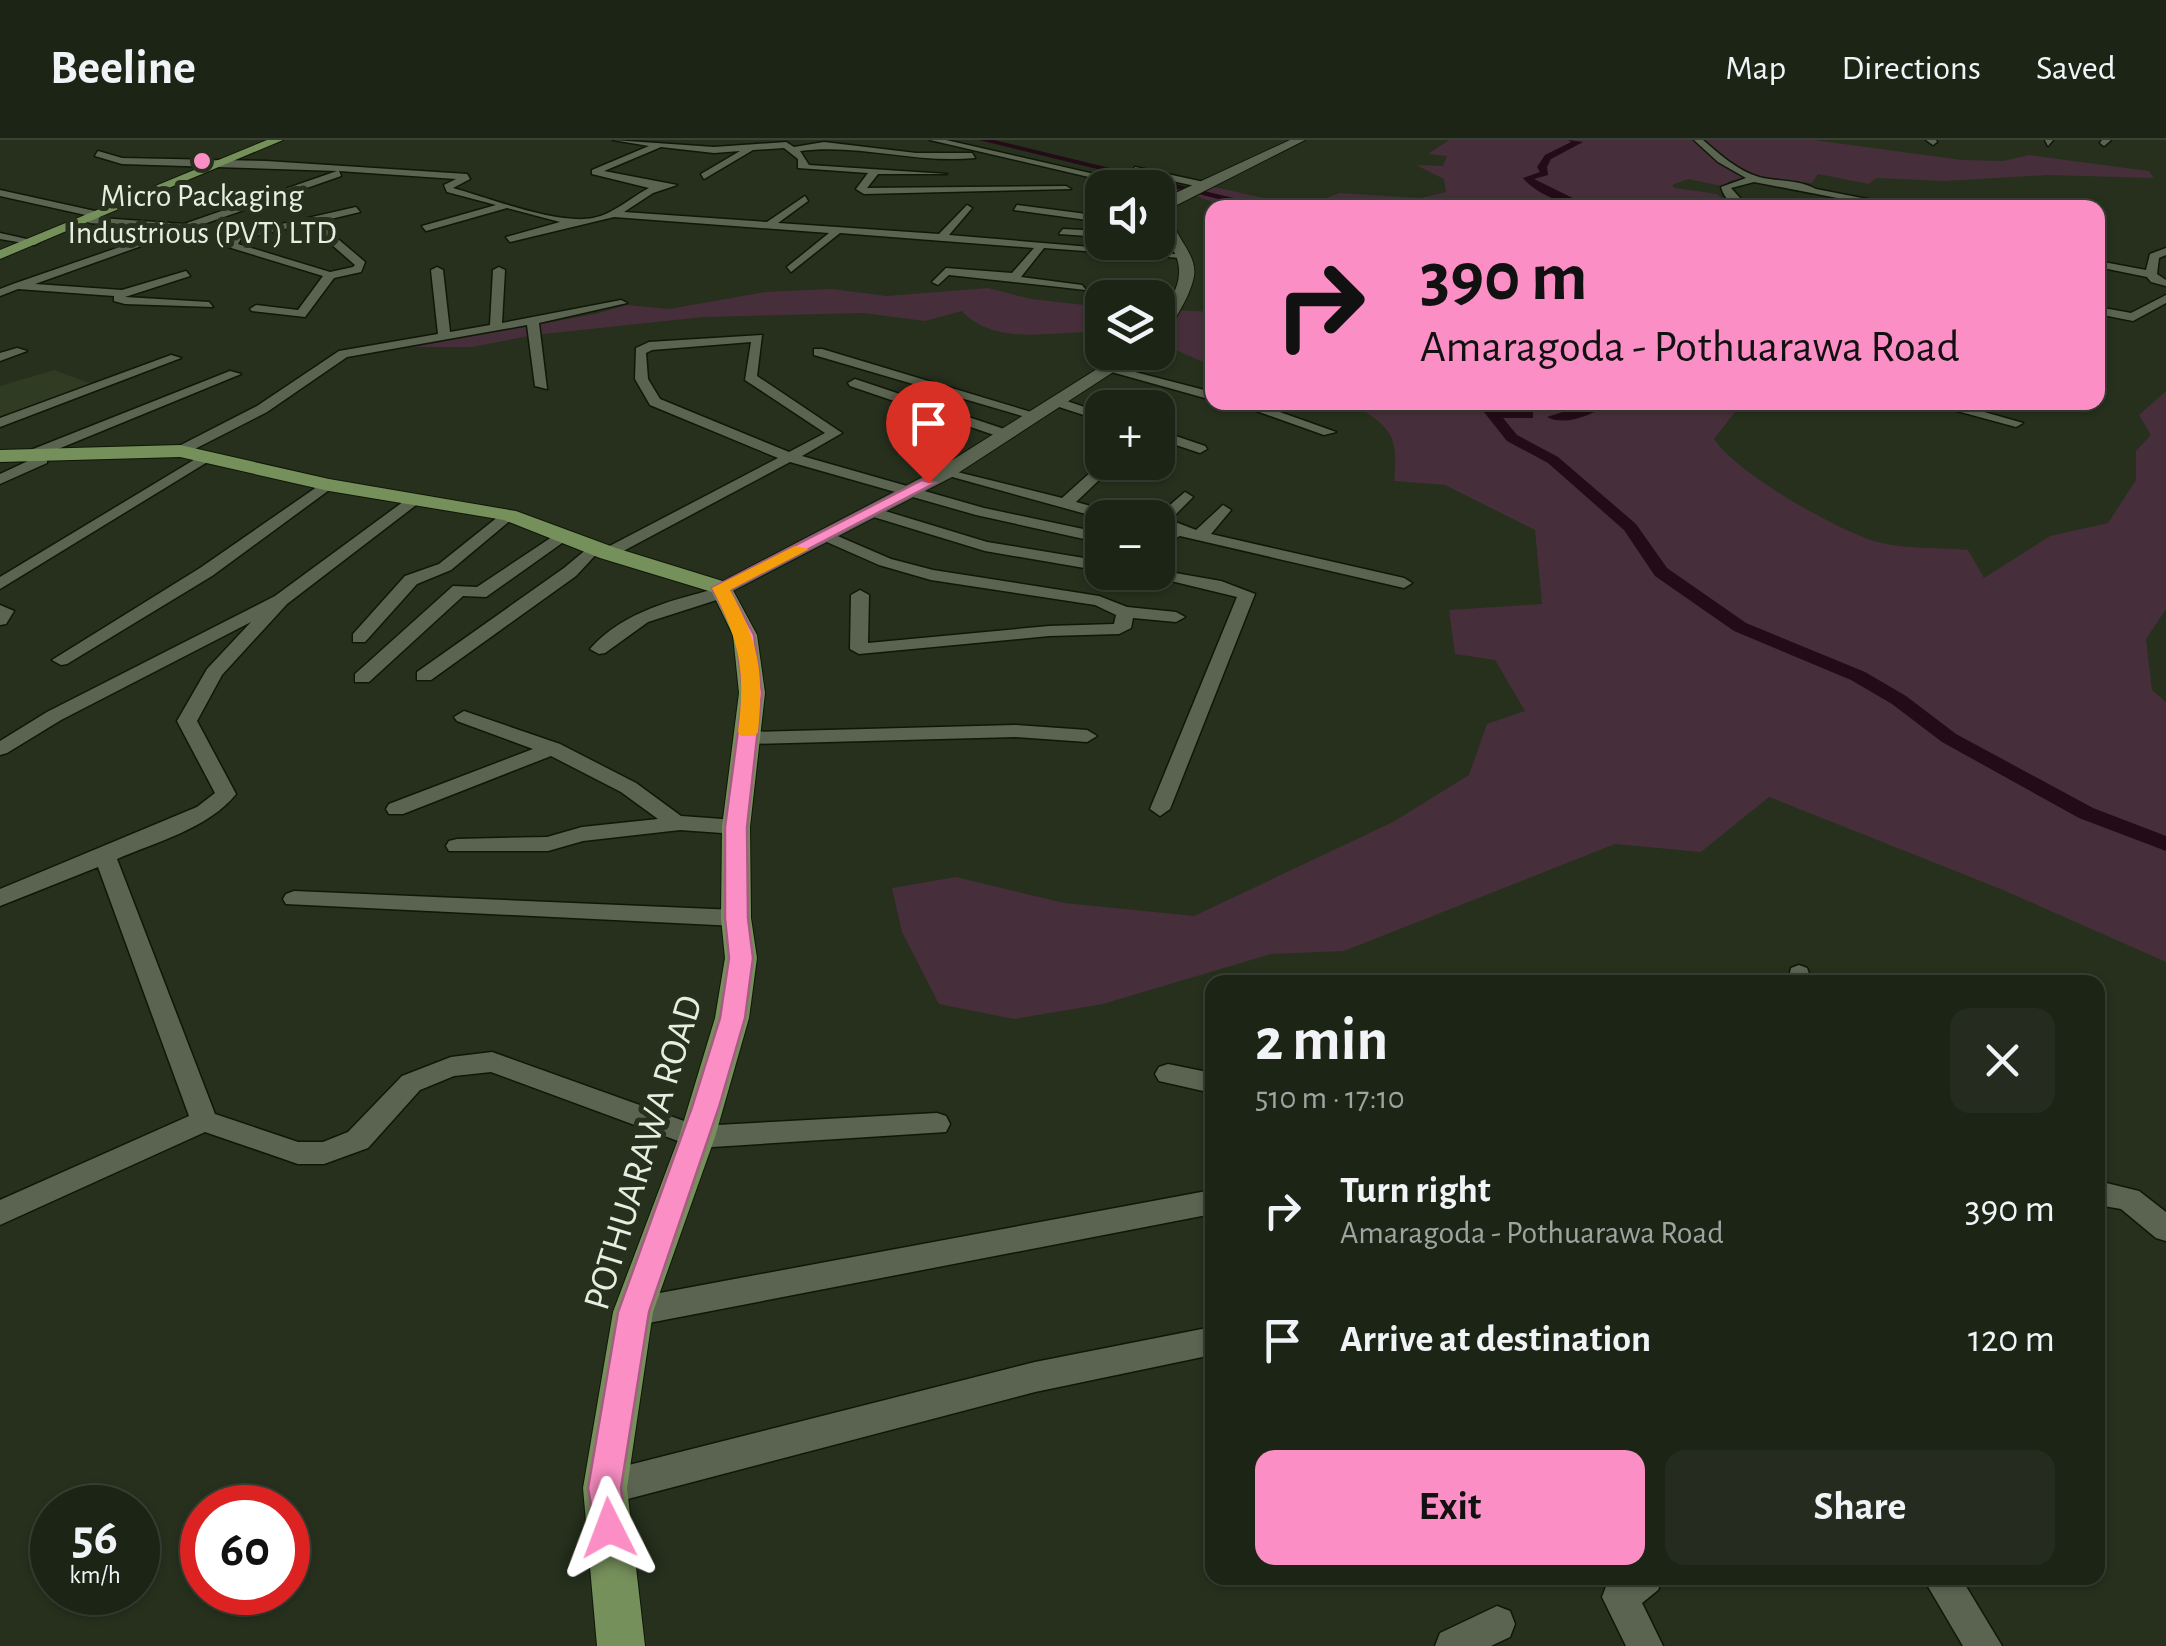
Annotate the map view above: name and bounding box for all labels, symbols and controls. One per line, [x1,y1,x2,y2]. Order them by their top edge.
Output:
text: Beeline [50,45,196,93]
text: Map [1725,51,1786,86]
text: Directions [1841,51,1981,86]
text: Saved [2036,51,2116,86]
marker: Micro Packaging Industrious (PVT) LTD [191,150,213,172]
map controls [1085,170,1175,590]
button: sound [1085,170,1175,260]
place label: Micro Packaging Industrious (PVT) LTD [67,180,337,249]
icon: right [1255,240,1385,370]
text: 390 m [1420,243,1588,313]
button: layers [1085,280,1175,370]
text: Amaragoda - Pothuarawa Road [1420,325,1960,370]
pin [886,381,971,484]
button: + [1085,390,1175,480]
icon: arrive [901,396,956,451]
button: − [1085,500,1175,590]
street label: POTHUARAWA ROAD [578,991,710,1315]
button: close [1950,1008,2055,1113]
text: 2 min [1255,1011,1388,1071]
text: 510 m · 17:10 [1255,1082,1405,1114]
text: Turn right [1340,1172,1490,1210]
icon: right [1255,1183,1310,1238]
text: 390 m [1965,1191,2055,1229]
text: Amaragoda - Pothuarawa Road [1340,1217,1724,1249]
icon: arrive [1255,1313,1310,1368]
text: Arrive at destination [1340,1321,1651,1359]
text: 120 m [1968,1321,2055,1359]
button: Exit [1255,1450,1645,1565]
button: Share [1665,1450,2055,1565]
position arrow [557,1476,661,1580]
speed limit sign: 60 [180,1485,310,1615]
text: 56 [72,1513,118,1563]
text: km/h [69,1563,121,1588]

